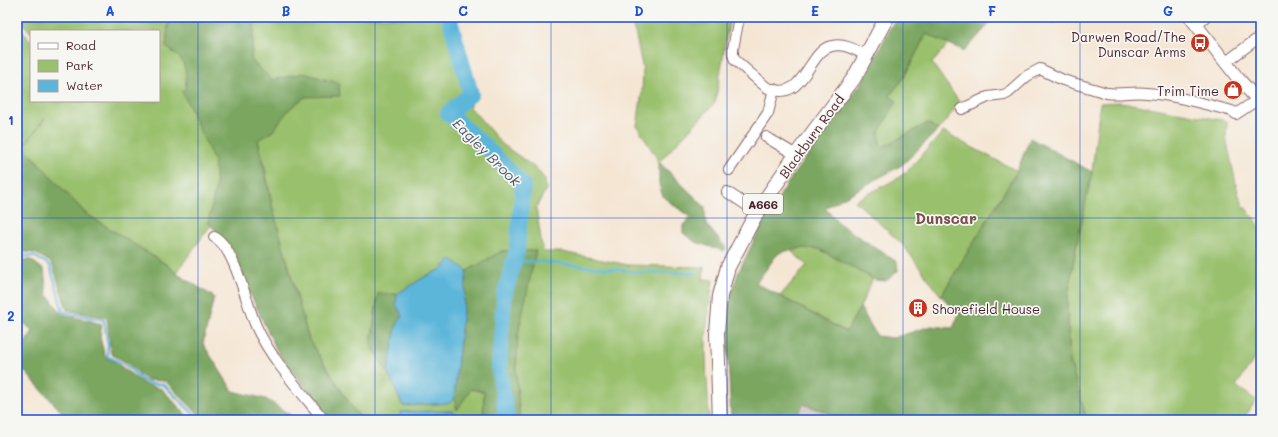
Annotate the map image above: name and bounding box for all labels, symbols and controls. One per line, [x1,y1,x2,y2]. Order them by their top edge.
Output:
text: A [105,2,115,19]
text: B [282,2,291,19]
text: C [458,2,468,19]
text: D [634,2,644,19]
text: E [811,2,819,19]
text: F [988,2,996,19]
text: G [1163,2,1173,19]
place label: Darwen Road/The Dunscar Arms [1071,28,1186,60]
legend [30,30,160,102]
bus stop icon: Darwen Road/The Dunscar Arms [1189,32,1211,54]
text: Road [66,37,96,53]
text: Park [66,57,93,73]
text: Water [66,77,103,93]
shop icon: Trim Time [1222,79,1244,101]
place label: Trim Time [1157,82,1219,99]
street label: Blackburn Road [775,91,847,181]
text: 1 [8,111,14,128]
water label: Eagley Brook [449,114,525,190]
road number: A666 [743,194,783,214]
district label: Dunscar [915,208,977,228]
building icon: Shorefield House [907,297,929,319]
place label: Shorefield House [932,300,1040,317]
text: 2 [7,307,15,324]

